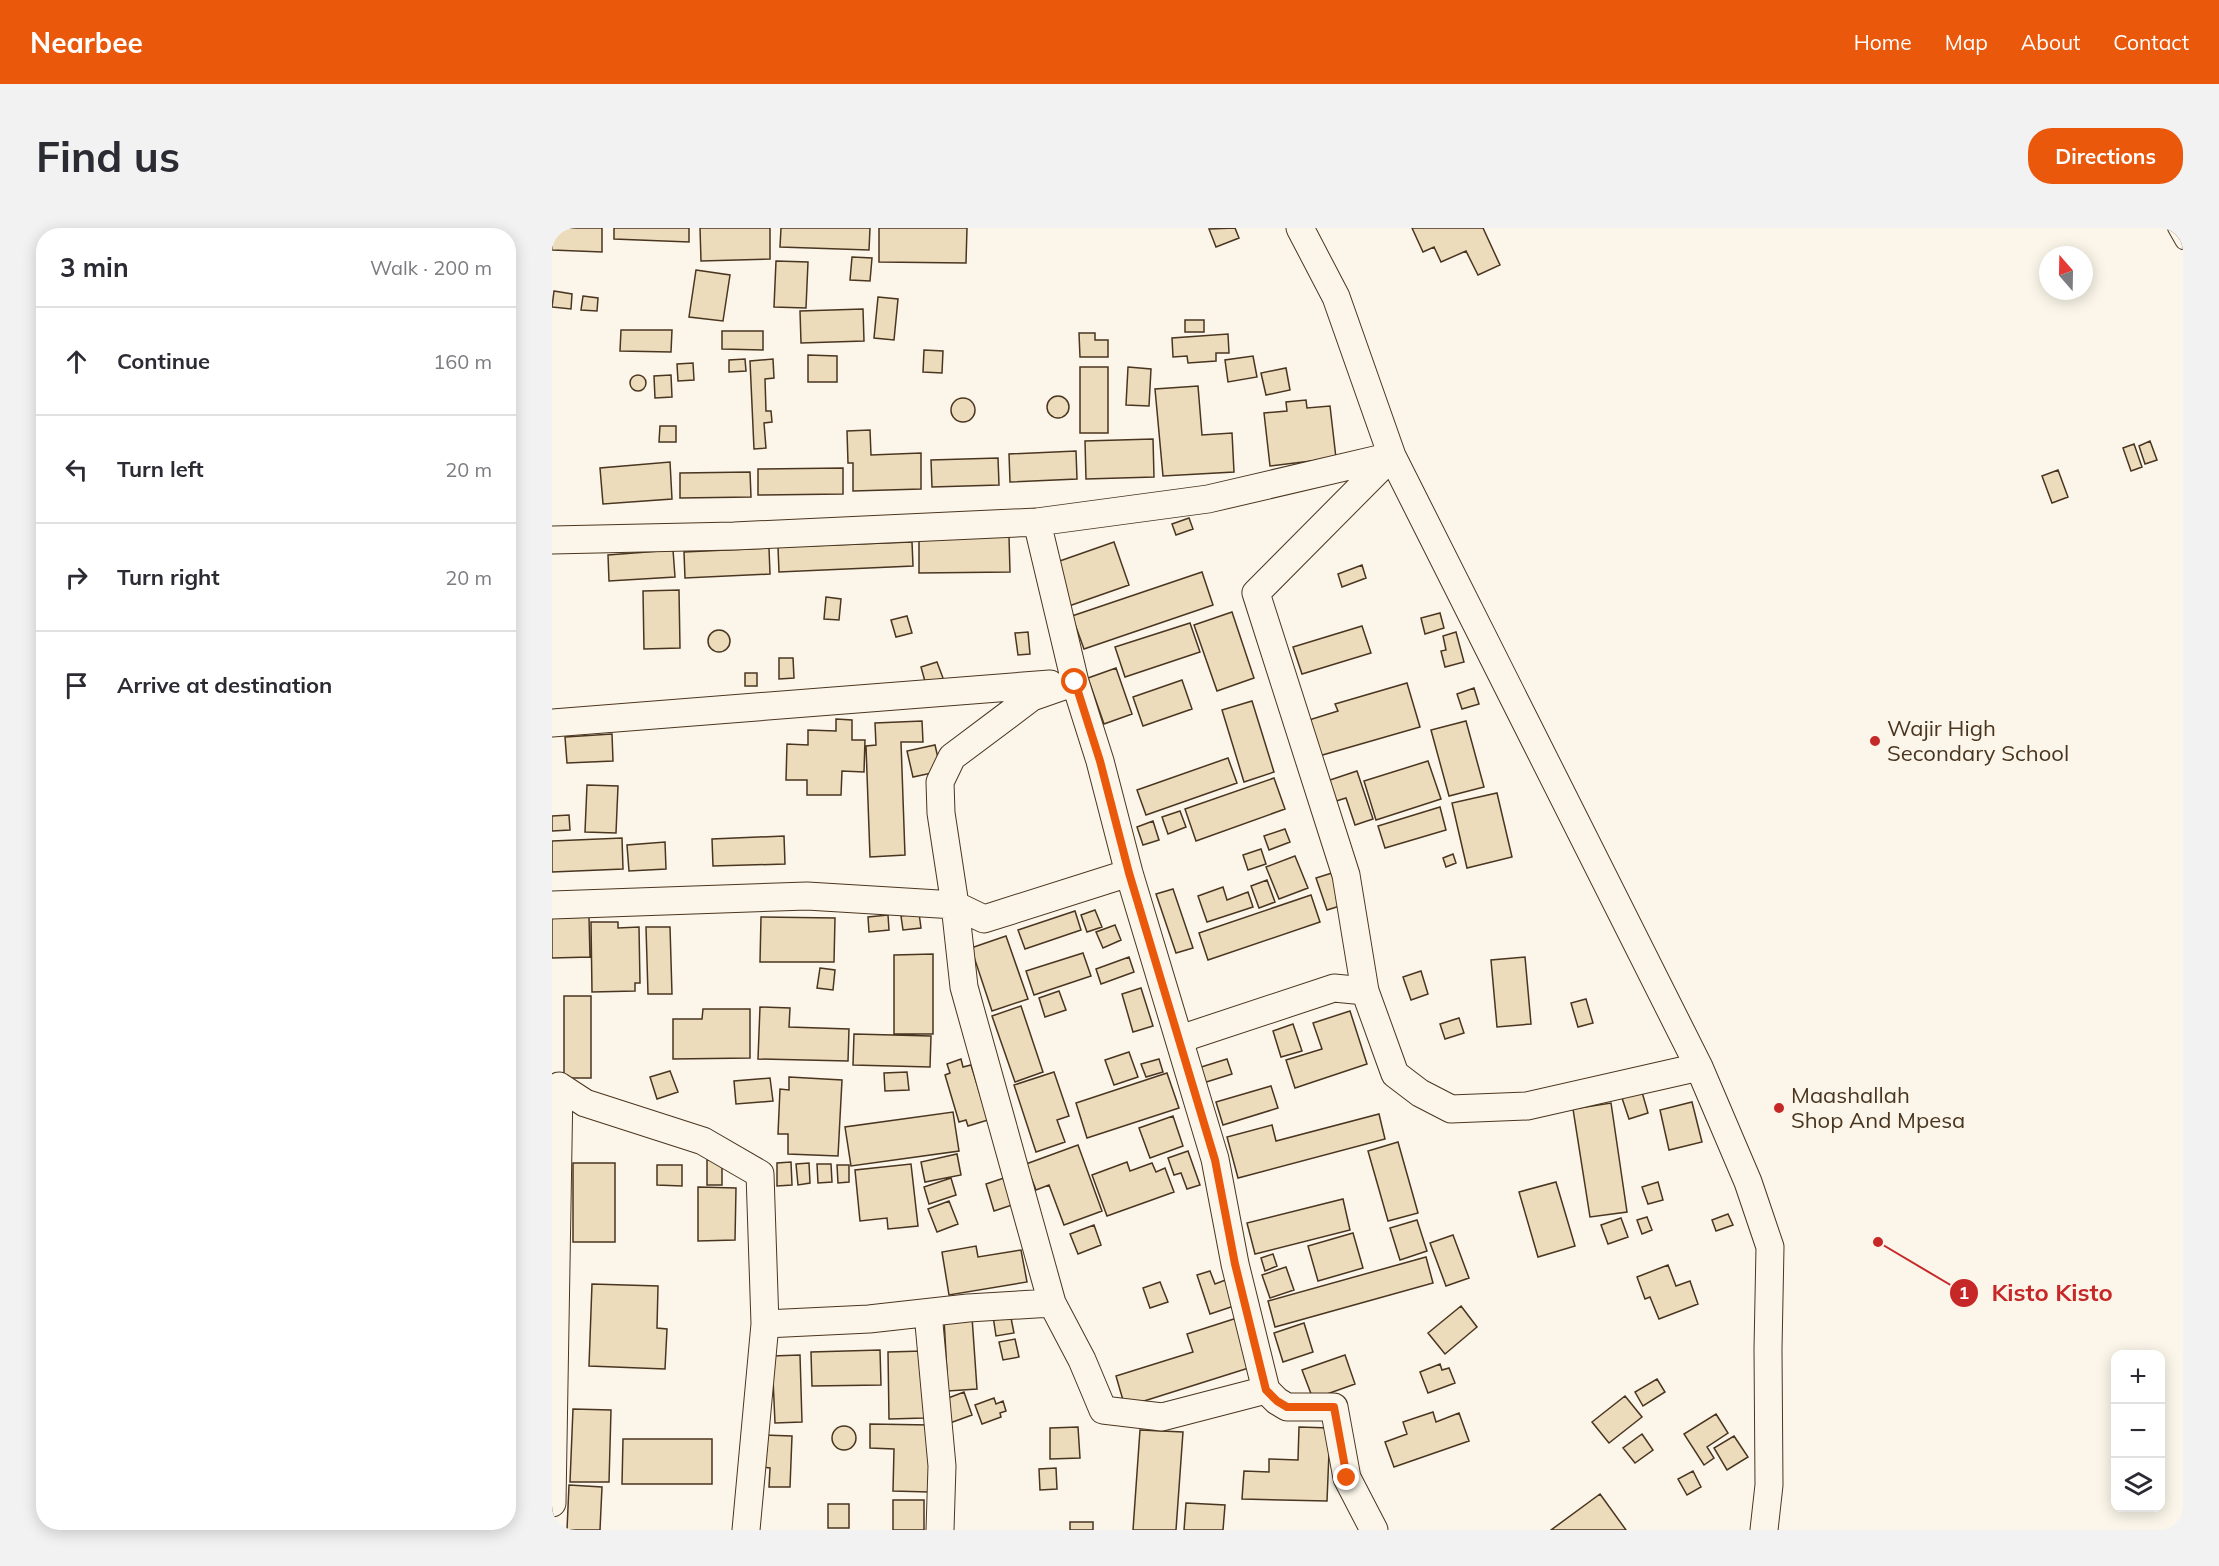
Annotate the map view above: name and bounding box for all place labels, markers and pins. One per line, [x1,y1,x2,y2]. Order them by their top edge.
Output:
place label: Wajir High Secondary School [1887,714,2069,767]
marker: Wajir High Secondary School [1868,734,1882,748]
place label: Maashallah Shop And Mpesa [1791,1081,1965,1134]
marker: Maashallah Shop And Mpesa [1772,1101,1786,1115]
callout: Kisto Kisto [1949,1272,2124,1314]

